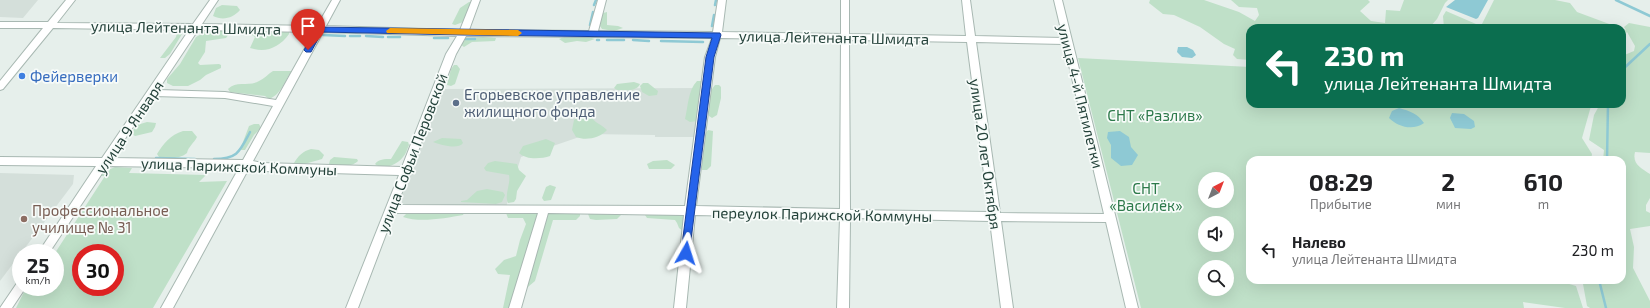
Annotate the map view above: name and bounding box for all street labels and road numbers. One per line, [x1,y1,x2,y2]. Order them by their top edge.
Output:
street label: улица Лейтенанта Шмидта [91,16,281,39]
street label: улица 4-й Пятилетки [1053,22,1108,170]
street label: улица Лейтенанта Шмидта [739,26,929,49]
street label: улица Софьи Перовской [373,71,452,236]
street label: улица 9 Января [91,77,168,178]
street label: улица 20 лет Октября [966,77,1005,231]
street label: улица Парижской Коммуны [141,154,337,179]
street label: переулок Парижской Коммуны [712,203,932,226]

